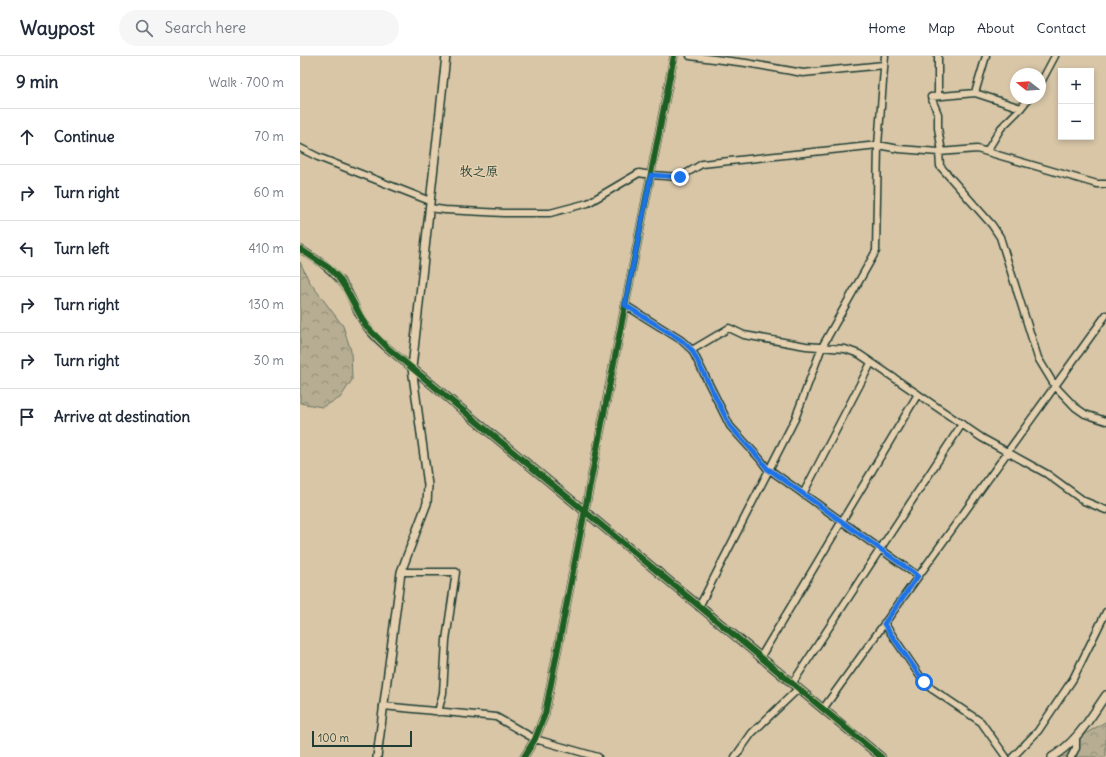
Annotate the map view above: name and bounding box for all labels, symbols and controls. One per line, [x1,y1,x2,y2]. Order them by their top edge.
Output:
search box [119,10,399,46]
text: Waypost [20,16,95,40]
icon: search [133,17,155,39]
text: Search here [165,18,246,37]
text: Home [868,19,906,37]
text: Map [928,19,955,37]
text: About [977,19,1015,37]
text: Contact [1037,19,1086,37]
north arrow [1010,68,1046,104]
map controls [1058,68,1094,140]
button: + [1058,68,1094,104]
text: 9 min [16,71,58,93]
text: Walk · 700 m [209,74,284,91]
button: − [1058,104,1094,140]
icon: ahead [16,126,38,148]
text: Continue [54,127,115,146]
text: 70 m [255,128,284,145]
district label: 牧之原 [459,163,499,180]
route end [671,168,689,186]
icon: right [16,182,38,204]
text: Turn right [54,183,119,202]
text: 60 m [253,184,284,201]
icon: left [16,238,38,260]
text: Turn left [54,239,109,258]
text: 410 m [248,240,284,257]
icon: right [16,294,38,316]
text: Turn right [54,295,119,314]
text: 130 m [248,296,284,313]
icon: right [16,350,38,372]
text: Turn right [54,351,119,370]
text: 30 m [254,352,284,369]
icon: arrive [16,406,38,428]
text: Arrive at destination [54,407,190,426]
route start [915,673,933,691]
scale bar [312,729,412,748]
text: 100 m [318,731,349,745]

